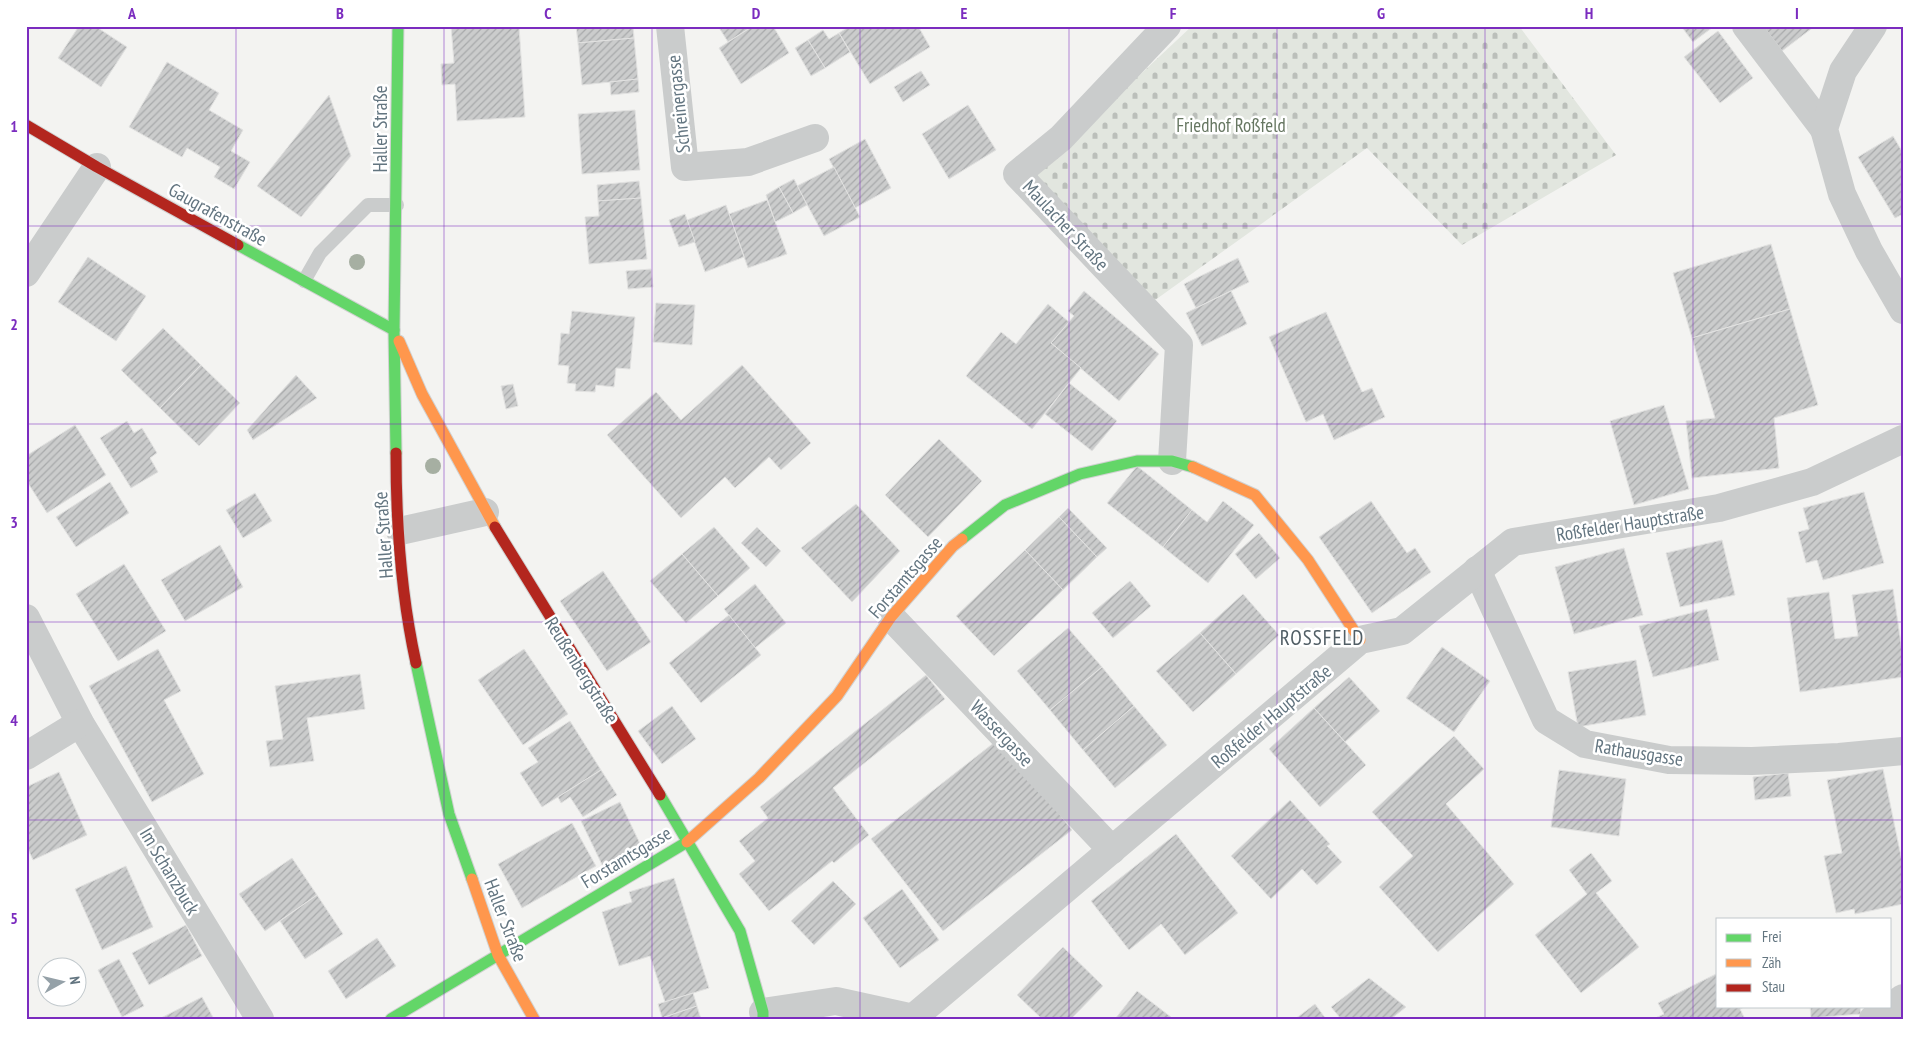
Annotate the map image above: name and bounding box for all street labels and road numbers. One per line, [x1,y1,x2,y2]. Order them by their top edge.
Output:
street label: Schreinergasse [661,54,695,154]
street label: Haller Straße [368,85,392,173]
street label: Maulacher Straße [1018,175,1114,276]
street label: Gaugrafenstraße [165,177,271,251]
street label: Haller Straße [368,491,398,579]
street label: Roßfelder Hauptstraße [1554,499,1706,547]
street label: Forstamtsgasse [863,531,947,623]
street label: Reußenbergstraße [540,612,624,728]
street label: Roßfelder Hauptstraße [1206,659,1336,773]
street label: Wassergasse [965,695,1039,771]
street label: Rathausgasse [1593,733,1685,771]
street label: Forstamtsgasse [577,821,676,893]
street label: Im Schanzbuck [135,823,206,919]
street label: Haller Straße [479,875,533,965]

